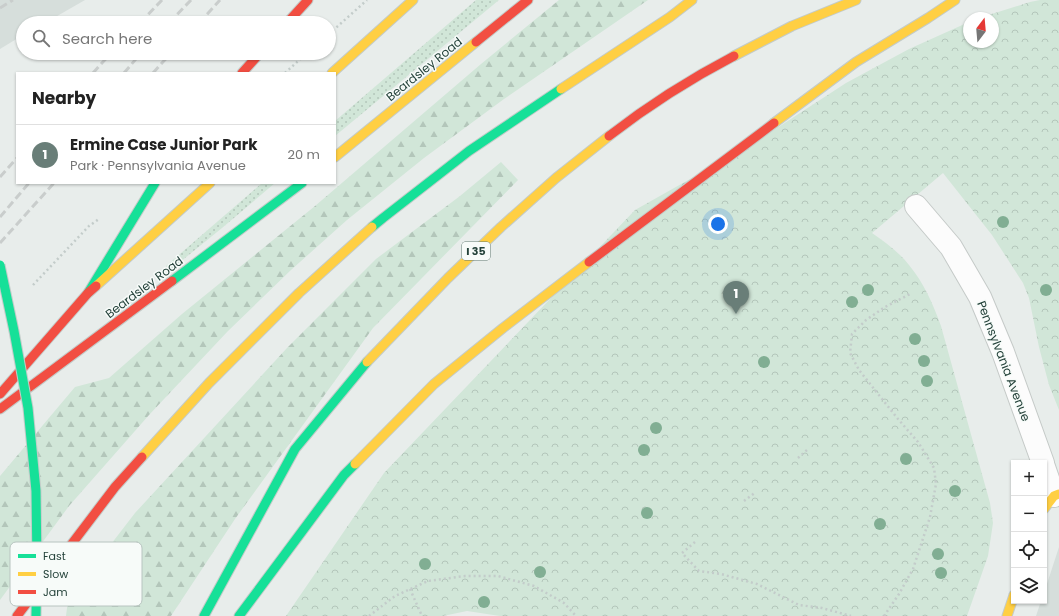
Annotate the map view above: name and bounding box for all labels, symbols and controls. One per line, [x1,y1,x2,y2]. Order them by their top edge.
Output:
north arrow [963,12,999,48]
search box [16,16,336,60]
icon: search [30,27,52,49]
text: Search here [62,28,152,49]
street label: Beardsley Road [382,33,466,105]
text: Nearby [32,86,96,110]
text: Ermine Case Junior Park [70,134,258,155]
text: 1 [43,145,47,164]
text: 20 m [287,145,320,164]
text: Park · Pennsylvania Avenue [70,156,246,175]
your location [708,214,728,234]
road number: I 35 [462,242,490,260]
street label: Beardsley Road [102,252,186,322]
pin: 1 [723,281,749,314]
street label: Pennsylvania Avenue [973,298,1035,424]
map controls [1011,460,1047,604]
button: + [1011,460,1047,496]
button: − [1011,496,1047,532]
button: locate [1011,532,1047,568]
legend [10,542,142,606]
text: Fast [43,548,66,564]
text: Slow [43,566,68,582]
button: layers [1011,568,1047,604]
text: Jam [43,584,68,600]

